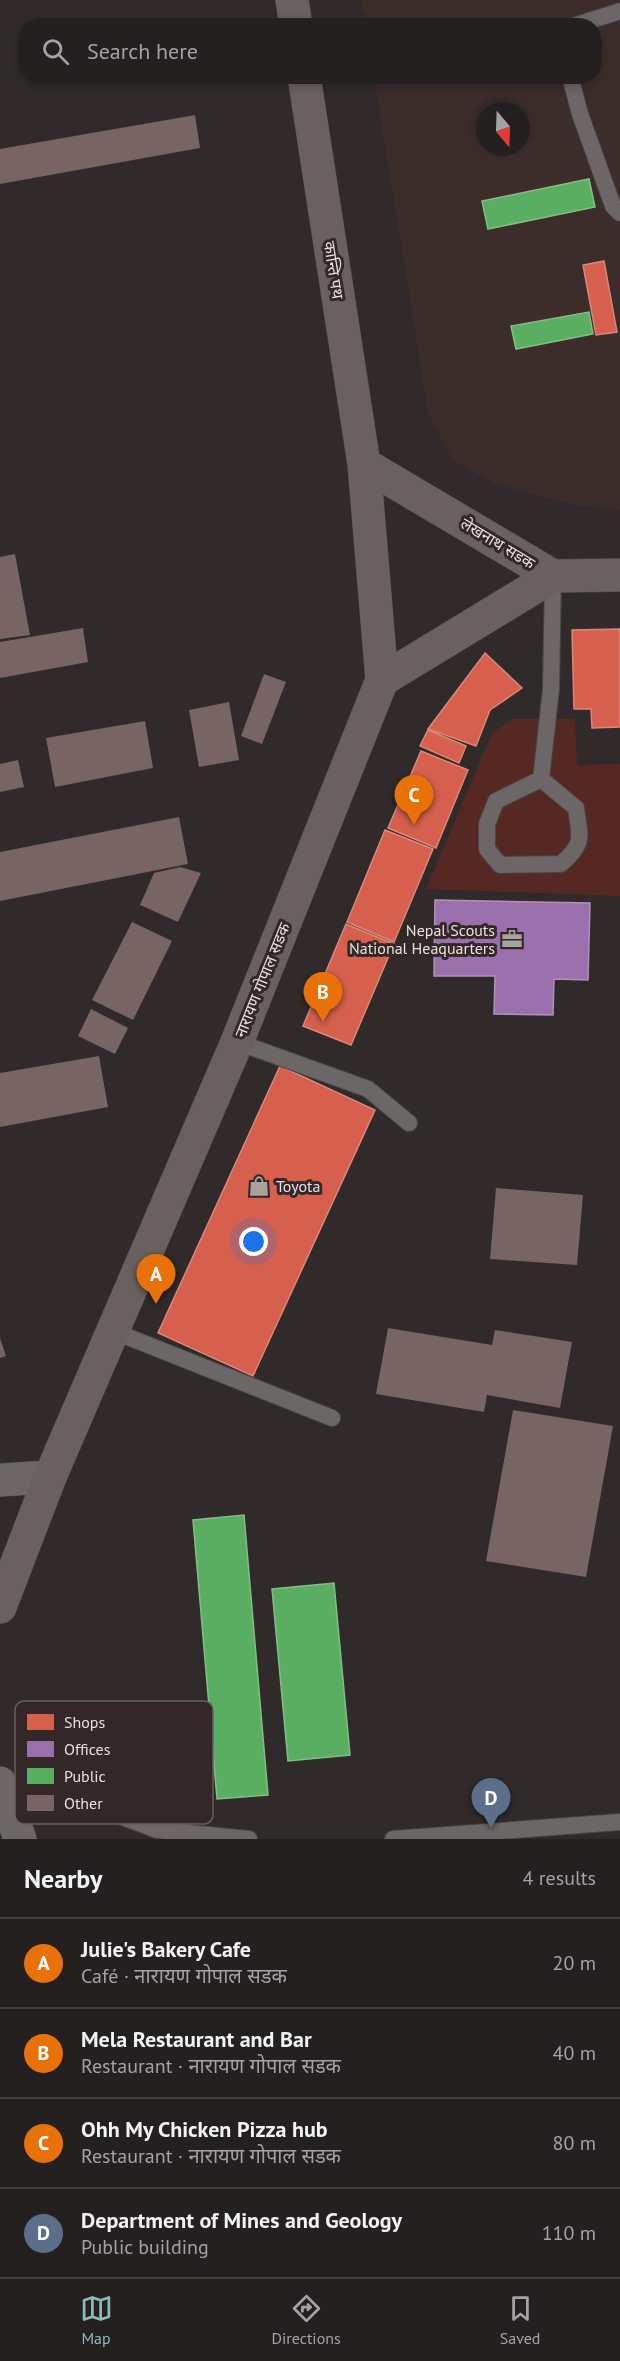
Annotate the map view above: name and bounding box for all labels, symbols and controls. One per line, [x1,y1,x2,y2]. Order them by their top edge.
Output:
search box [18,18,602,84]
icon: search [39,35,72,68]
text: Search here [87,37,198,65]
north arrow [476,102,530,156]
street label: कान्ति पथ [320,240,349,301]
street label: लेखनाथ सडक [457,513,539,573]
pin: C [394,776,434,825]
street label: नारायण गोपाल सडक [230,919,294,1040]
place label: Nepal Scouts National Heaquarters [349,920,495,958]
office icon: Nepal Scouts National Heaquarters [500,927,524,951]
pin: B [304,972,342,1022]
shop icon: Toyota [247,1174,271,1198]
place label: Toyota [276,1176,320,1196]
your location [239,1227,268,1256]
pin: A [136,1254,176,1304]
legend [15,1701,213,1824]
text: Shops [64,1712,105,1732]
text: Offices [64,1739,111,1759]
text: Public [64,1766,106,1786]
pin: D [472,1778,510,1828]
text: Other [64,1793,103,1813]
text: Nearby [24,1862,102,1895]
text: 4 results [523,1865,596,1891]
text: Julie's Bakery Cafe [81,1935,251,1963]
text: A [37,1950,50,1976]
text: 20 m [553,1950,596,1976]
text: Café · नारायण गोपाल सडक [81,1963,287,1989]
text: Mela Restaurant and Bar [81,2025,312,2053]
text: B [38,2040,49,2066]
text: 40 m [553,2040,596,2066]
text: Restaurant · नारायण गोपाल सडक [81,2053,341,2079]
text: Ohh My Chicken Pizza hub [81,2115,328,2143]
text: C [38,2130,49,2156]
text: 80 m [553,2130,596,2156]
text: Restaurant · नारायण गोपाल सडक [81,2143,341,2169]
text: Department of Mines and Geology [81,2206,402,2234]
text: D [37,2220,50,2246]
text: 110 m [542,2220,596,2246]
text: Public building [81,2234,209,2260]
tab: Map [80,2292,113,2348]
tab: Directions [272,2292,341,2348]
tab: Saved [500,2292,540,2348]

